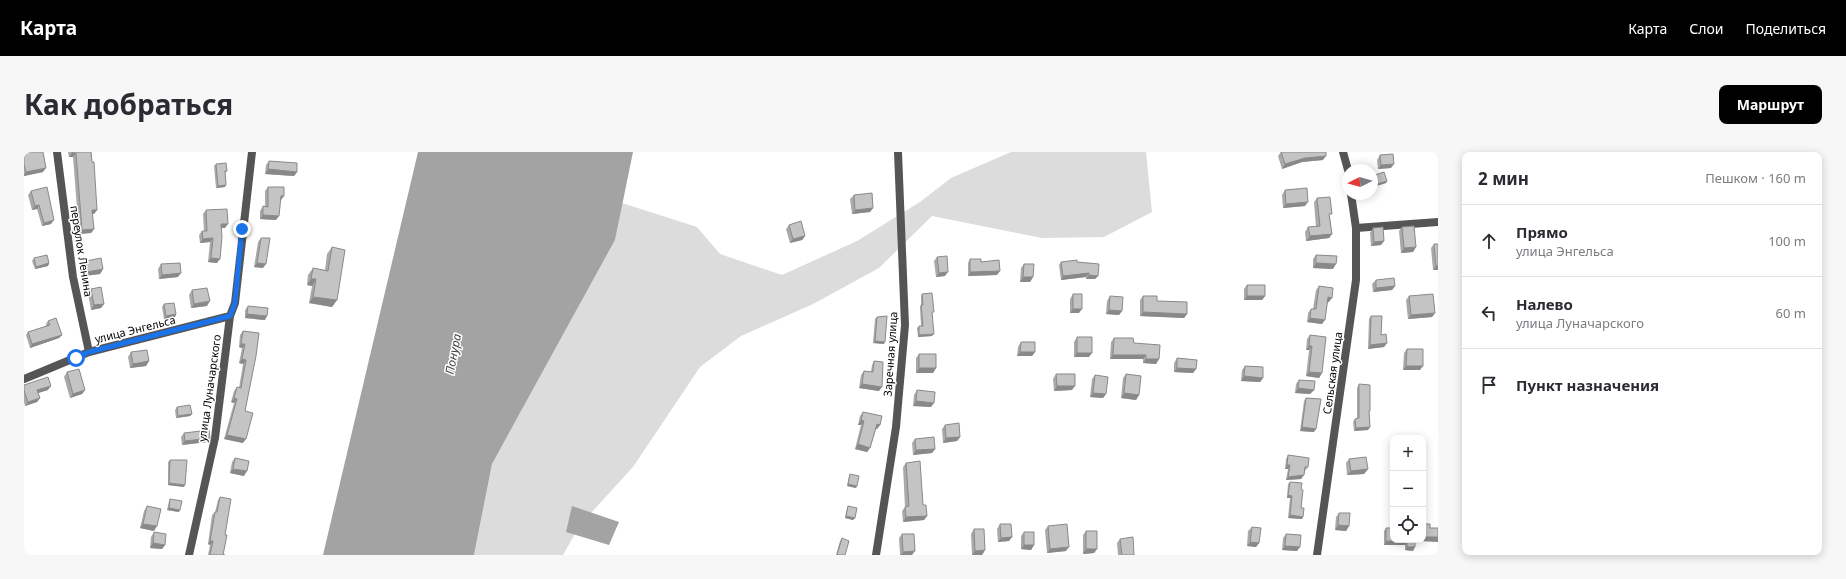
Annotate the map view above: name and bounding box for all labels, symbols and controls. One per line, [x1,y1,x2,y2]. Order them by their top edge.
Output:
text: Карта [20,15,77,41]
text: Карта [1628,19,1667,38]
text: Слои [1689,19,1723,38]
text: Поделиться [1745,19,1826,38]
text: Как добраться [24,85,233,123]
button: Маршрут [1719,85,1822,124]
north arrow [1342,164,1378,200]
text: 2 мин [1478,167,1529,190]
text: Пешком · 160 m [1705,169,1806,187]
street label: переулок Ленина [67,204,97,298]
route end [233,220,251,238]
text: Прямо [1516,222,1568,242]
icon: ahead [1478,230,1500,252]
text: 100 m [1768,232,1806,250]
text: улица Энгельса [1516,242,1614,260]
text: Налево [1516,294,1573,314]
icon: left [1478,302,1500,324]
text: 60 m [1776,304,1806,322]
street label: Заречная улица [880,311,900,397]
street label: улица Энгельса [93,312,177,346]
text: улица Луначарского [1516,314,1644,332]
street label: Сельская улица [1319,331,1345,415]
water label: Понура [441,332,465,376]
street label: улица Луначарского [194,333,224,443]
route start [67,349,85,367]
icon: arrive [1478,374,1500,396]
text: Пункт назначения [1516,375,1659,395]
map controls [1390,435,1426,543]
button: + [1390,435,1426,471]
button: − [1390,471,1426,507]
button: locate [1390,507,1426,543]

